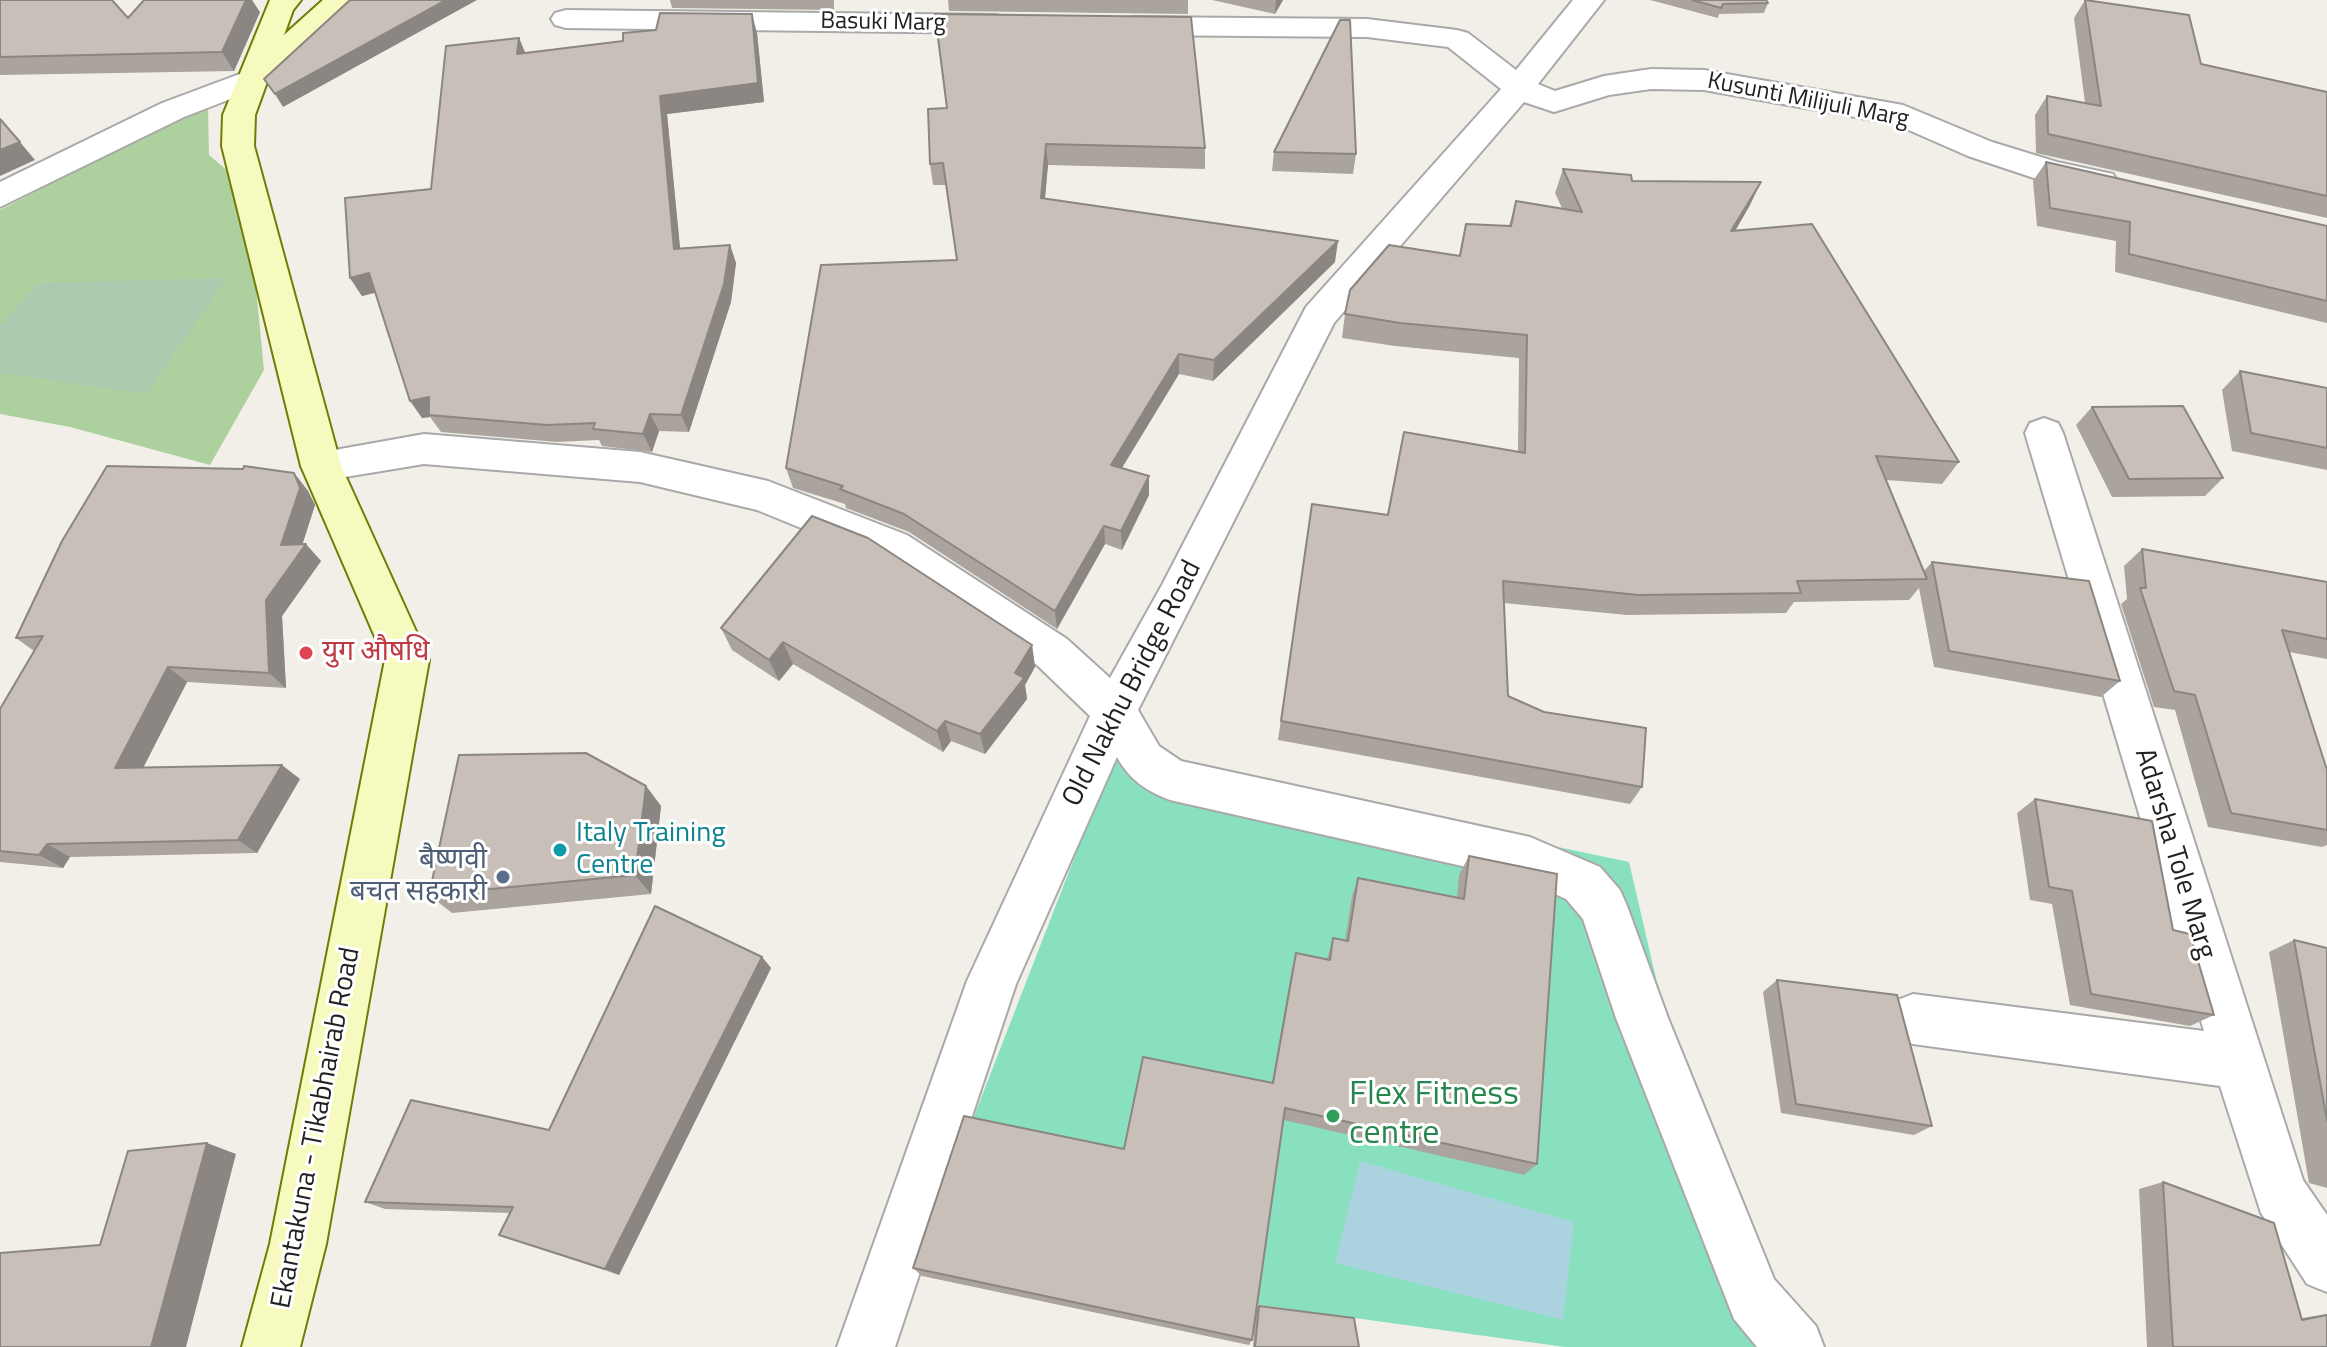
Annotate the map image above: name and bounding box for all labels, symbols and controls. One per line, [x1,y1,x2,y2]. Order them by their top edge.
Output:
street label: Basuki Marg [820,8,946,38]
street label: Kusunti Milijuli Marg [1705,67,1911,135]
street label: Old Nakhu Bridge Road [1056,555,1210,813]
place label: युग औषधि [322,636,429,670]
marker: युग औषधि [297,644,315,662]
street label: Adarsha Tole Marg [2126,745,2222,963]
place label: Italy Training Centre [576,817,726,883]
marker: Italy Training Centre [551,841,569,859]
place label: बैष्णवी बचत सहकारी [350,844,487,910]
marker: बैष्णवी बचत सहकारी [494,868,512,886]
street label: Ekantakuna - Tikabhairab Road [266,945,368,1311]
place label: Flex Fitness centre [1349,1076,1519,1156]
marker: Flex Fitness centre [1324,1107,1342,1125]

